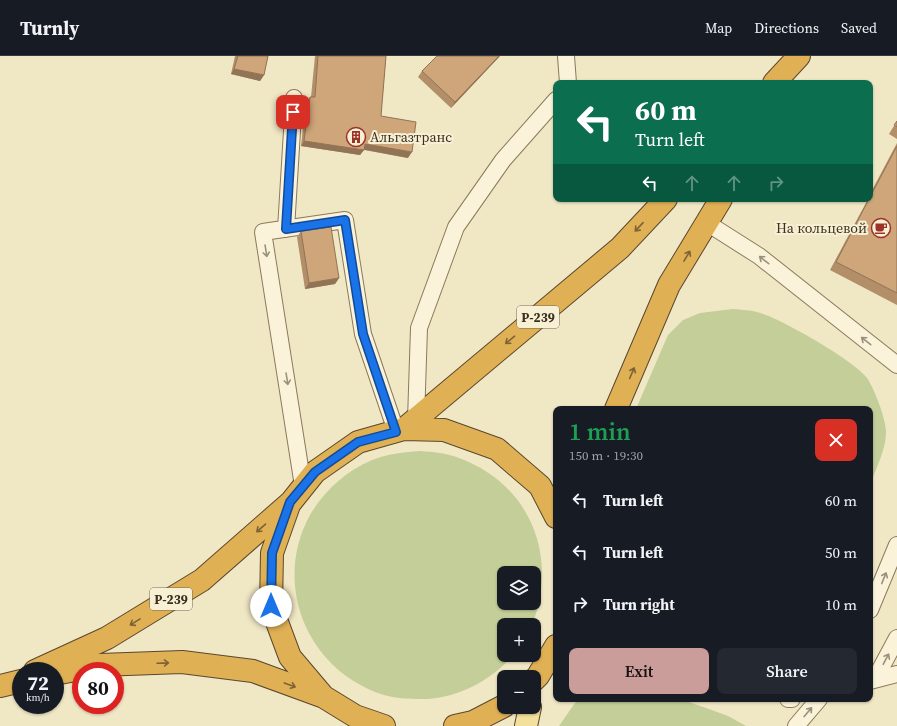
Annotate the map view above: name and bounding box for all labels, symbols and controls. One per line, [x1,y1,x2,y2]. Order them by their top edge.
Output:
text: Turnly [20,15,79,41]
text: Map [705,18,732,38]
text: Directions [754,18,819,38]
text: Saved [841,18,877,38]
text: 60 m [635,91,697,129]
pin [276,95,310,129]
icon: left [569,96,621,148]
icon: arrive [282,101,304,123]
building icon: Альгазтранс [345,126,367,148]
place label: Альгазтранс [370,127,452,147]
text: Turn left [635,127,705,152]
icon: left [639,172,661,194]
icon: ahead [681,172,703,194]
icon: ahead [723,172,745,194]
icon: right [765,172,787,194]
cafe icon: На кольцевой [870,217,892,239]
place label: На кольцевой [776,218,867,238]
one-way arrow [635,222,644,232]
one-way arrow [262,244,270,257]
one-way arrow [683,251,691,262]
one-way arrow [759,256,770,265]
road number: Р-239 [517,306,559,328]
one-way arrow [504,336,515,345]
one-way arrow [861,336,872,345]
one-way arrow [628,368,636,380]
one-way arrow [283,372,291,385]
text: 1 min [569,415,631,448]
button: close [815,419,857,461]
text: 150 m · 19:30 [569,447,643,464]
icon: left [569,489,591,511]
text: Turn left [603,490,663,511]
text: 60 m [825,490,857,511]
one-way arrow [256,523,266,533]
icon: left [569,541,591,563]
text: Turn left [603,542,663,563]
text: 50 m [825,542,857,563]
map controls [497,566,541,714]
button: layers [497,566,541,610]
one-way arrow [880,572,888,584]
position arrow [250,585,292,627]
road number: Р-239 [150,588,192,610]
icon: right [569,593,591,615]
text: Turn right [603,594,675,615]
text: 10 m [825,594,857,615]
one-way arrow [129,617,140,626]
button: + [497,618,541,662]
button: Exit [569,648,709,694]
button: Share [717,648,857,694]
one-way arrow [883,653,890,665]
one-way arrow [156,659,169,666]
speed limit sign: 80 [72,662,124,714]
text: 72 [27,669,49,697]
button: − [497,670,541,714]
one-way arrow [284,681,296,689]
text: km/h [26,691,50,704]
one-way arrow [803,707,812,718]

